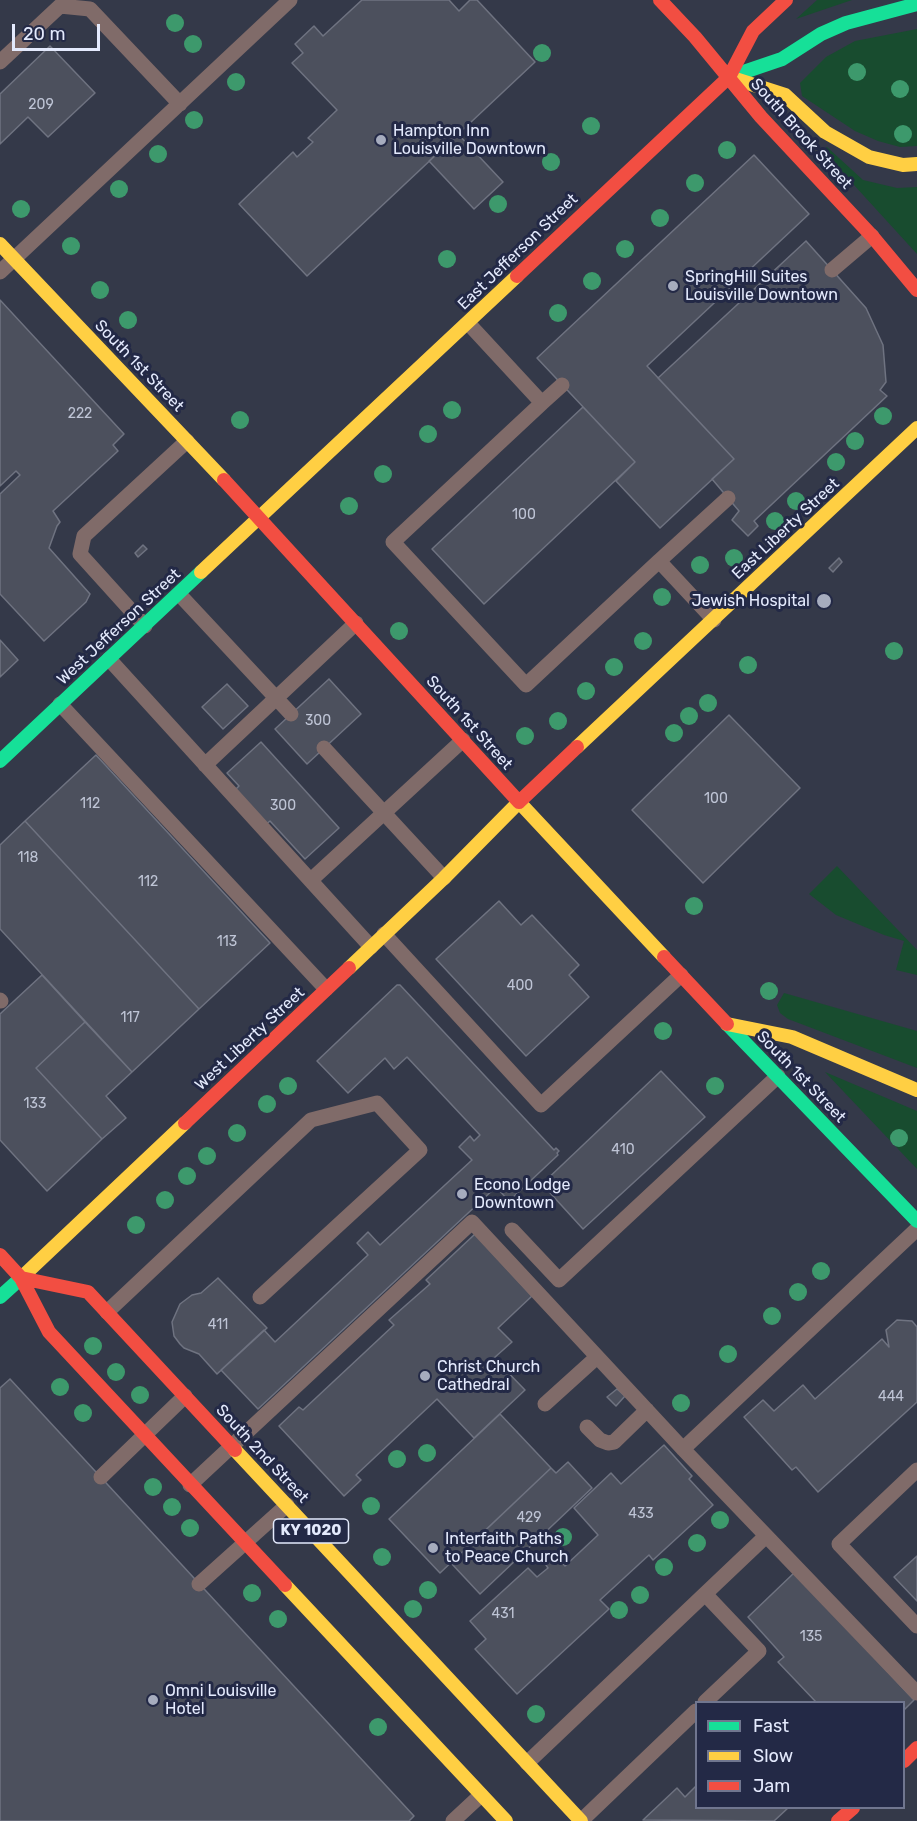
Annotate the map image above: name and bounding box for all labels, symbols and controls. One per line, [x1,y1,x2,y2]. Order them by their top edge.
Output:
scale bar [15,12,104,50]
text: 20 m [23,23,65,45]
street label: South Brook Street [746,75,856,193]
house number: 209 [28,97,54,113]
place label: Hampton Inn Louisville Downtown [393,121,546,159]
marker: Hampton Inn Louisville Downtown [374,133,388,147]
street label: East Jefferson Street [454,190,582,314]
place label: SpringHill Suites Louisville Downtown [685,267,838,305]
marker: SpringHill Suites Louisville Downtown [666,279,680,293]
street label: South 1st Street [90,316,188,416]
house number: 222 [68,406,92,422]
street label: East Liberty Street [728,474,844,584]
house number: 100 [512,507,536,523]
street label: West Jefferson Street [53,565,185,689]
place label: Jewish Hospital [691,591,810,611]
marker: Jewish Hospital [815,592,833,610]
street label: South 1st Street [422,672,516,774]
house number: 300 [305,713,331,729]
house number: 100 [704,791,728,807]
house number: 112 [80,796,100,812]
house number: 300 [270,798,296,814]
house number: 118 [18,850,38,866]
house number: 112 [138,874,158,890]
house number: 113 [217,934,237,950]
house number: 400 [507,978,533,994]
street label: West Liberty Street [191,983,309,1095]
house number: 117 [120,1010,140,1026]
street label: South 1st Street [752,1027,850,1127]
house number: 133 [24,1096,46,1112]
house number: 410 [611,1142,635,1158]
place label: Econo Lodge Downtown [474,1175,570,1213]
marker: Econo Lodge Downtown [455,1187,469,1201]
house number: 411 [208,1317,228,1333]
place label: Christ Church Cathedral [437,1357,540,1395]
marker: Christ Church Cathedral [418,1369,432,1383]
house number: 444 [878,1389,904,1405]
street label: South 2nd Street [212,1401,312,1507]
house number: 433 [628,1506,654,1522]
house number: 429 [516,1510,542,1526]
road number: KY 1020 [274,1519,348,1543]
place label: Interfaith Paths to Peace Church [445,1529,569,1567]
marker: Interfaith Paths to Peace Church [426,1541,440,1555]
house number: 431 [492,1606,514,1622]
house number: 135 [800,1629,822,1645]
place label: Omni Louisville Hotel [165,1681,276,1719]
marker: Omni Louisville Hotel [146,1693,160,1707]
legend [695,1701,905,1809]
text: Fast [753,1715,789,1737]
text: Slow [753,1745,793,1767]
text: Jam [753,1775,790,1797]

